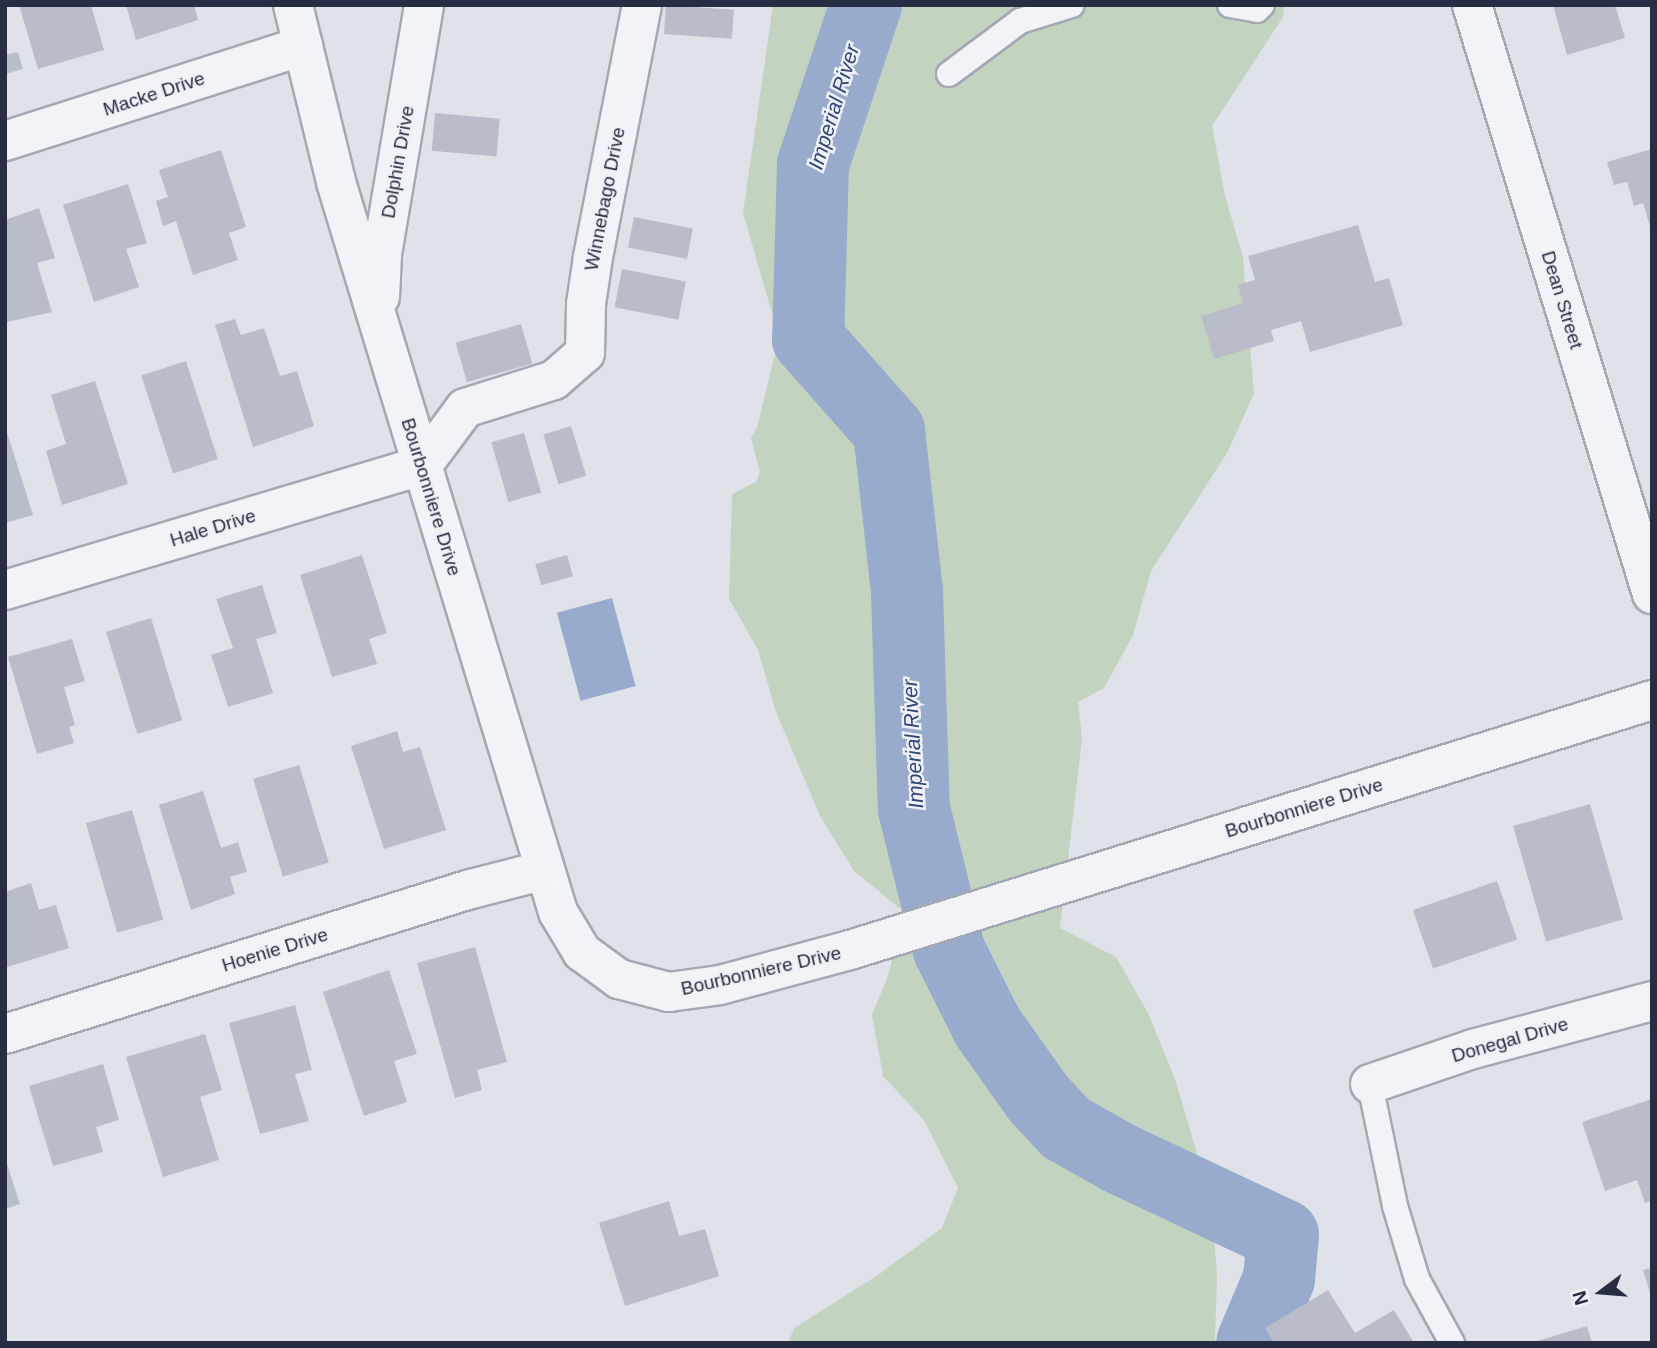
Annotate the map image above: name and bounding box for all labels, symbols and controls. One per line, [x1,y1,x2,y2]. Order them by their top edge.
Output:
water label: Imperial River [803,41,865,173]
street label: Macke Drive [100,67,208,121]
street label: Dolphin Drive [377,104,419,220]
street label: Winnebago Drive [580,125,630,273]
street label: Dean Street [1536,248,1588,352]
street label: Bourbonniere Drive [396,415,466,579]
street label: Hale Drive [167,504,259,552]
water label: Imperial River [897,679,929,809]
street label: Bourbonniere Drive [1222,773,1386,843]
street label: Hoenie Drive [219,923,331,977]
street label: Bourbonniere Drive [679,941,843,1001]
street label: Donegal Drive [1449,1012,1571,1068]
north arrow [1566,1257,1636,1327]
text: N [1568,1288,1592,1307]

